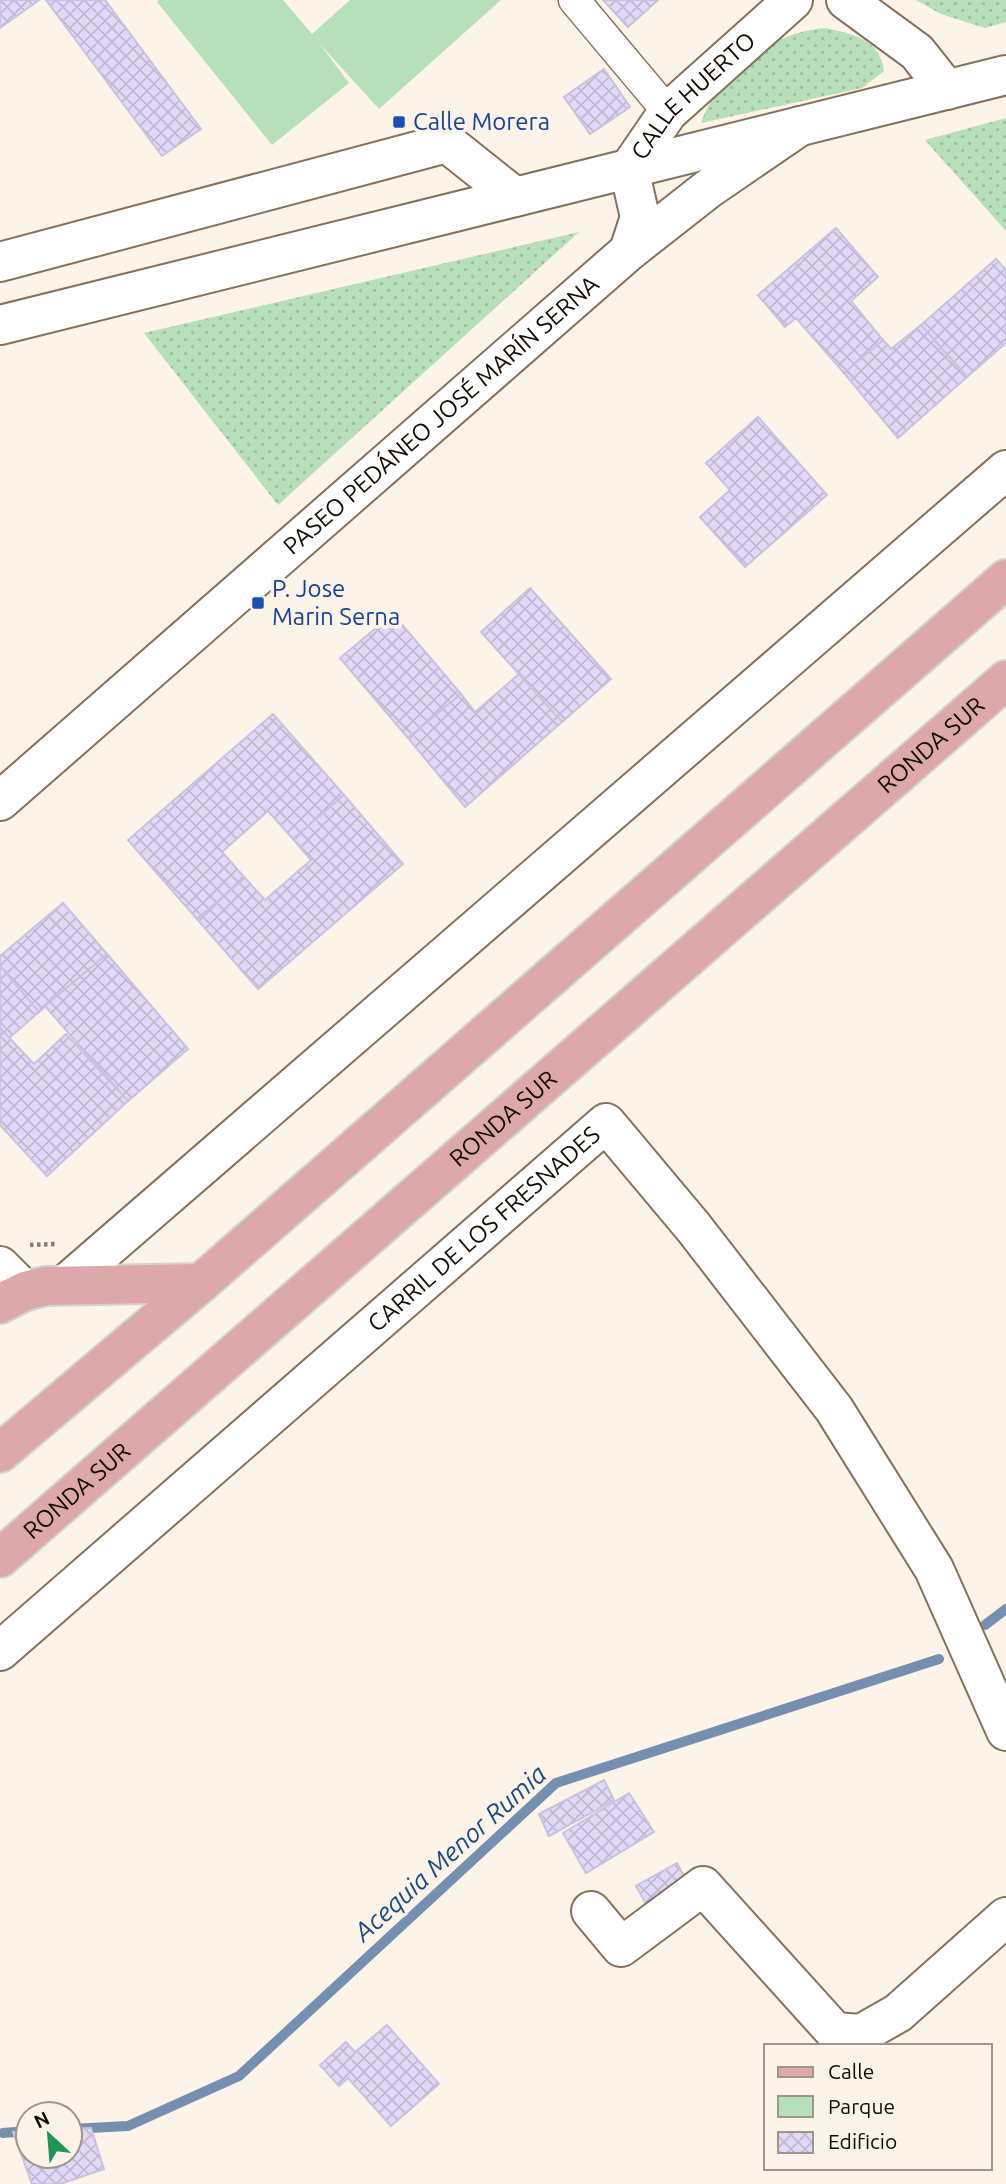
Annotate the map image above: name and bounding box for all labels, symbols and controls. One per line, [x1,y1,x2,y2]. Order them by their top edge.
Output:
street label: CALLE HUERTO [626,26,761,165]
place label: Calle Morera [413,108,550,135]
marker: Calle Morera [391,114,407,130]
street label: PASEO PEDÁNEO JOSÉ MARÍN SERNA [278,270,604,560]
place label: P. Jose Marin Serna [272,575,400,630]
marker: P. Jose Marin Serna [250,595,266,611]
street label: RONDA SUR [872,691,990,799]
street label: RONDA SUR [444,1065,562,1172]
street label: CARRIL DE LOS FRESNADES [362,1121,605,1337]
street label: RONDA SUR [18,1437,135,1544]
water label: Acequia Menor Rumia [346,1759,552,1948]
legend [764,2044,992,2170]
text: Calle [828,2059,874,2083]
text: Parque [828,2094,895,2118]
north arrow [14,2100,84,2170]
text: N [30,2107,53,2133]
text: Edificio [828,2129,897,2153]

